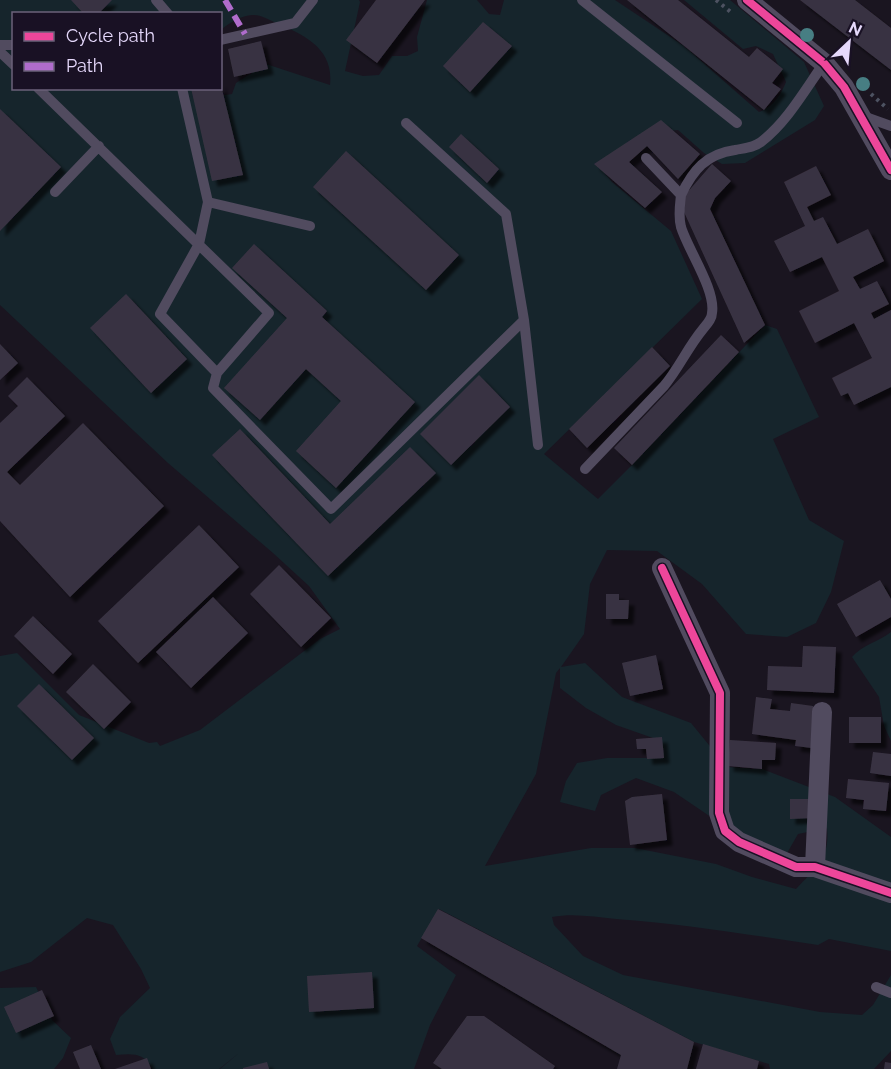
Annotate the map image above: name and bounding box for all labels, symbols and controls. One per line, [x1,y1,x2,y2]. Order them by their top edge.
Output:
legend [12,12,222,90]
north arrow [819,12,879,72]
text: N [846,18,865,40]
text: Cycle path [66,25,155,46]
text: Path [66,55,103,76]

